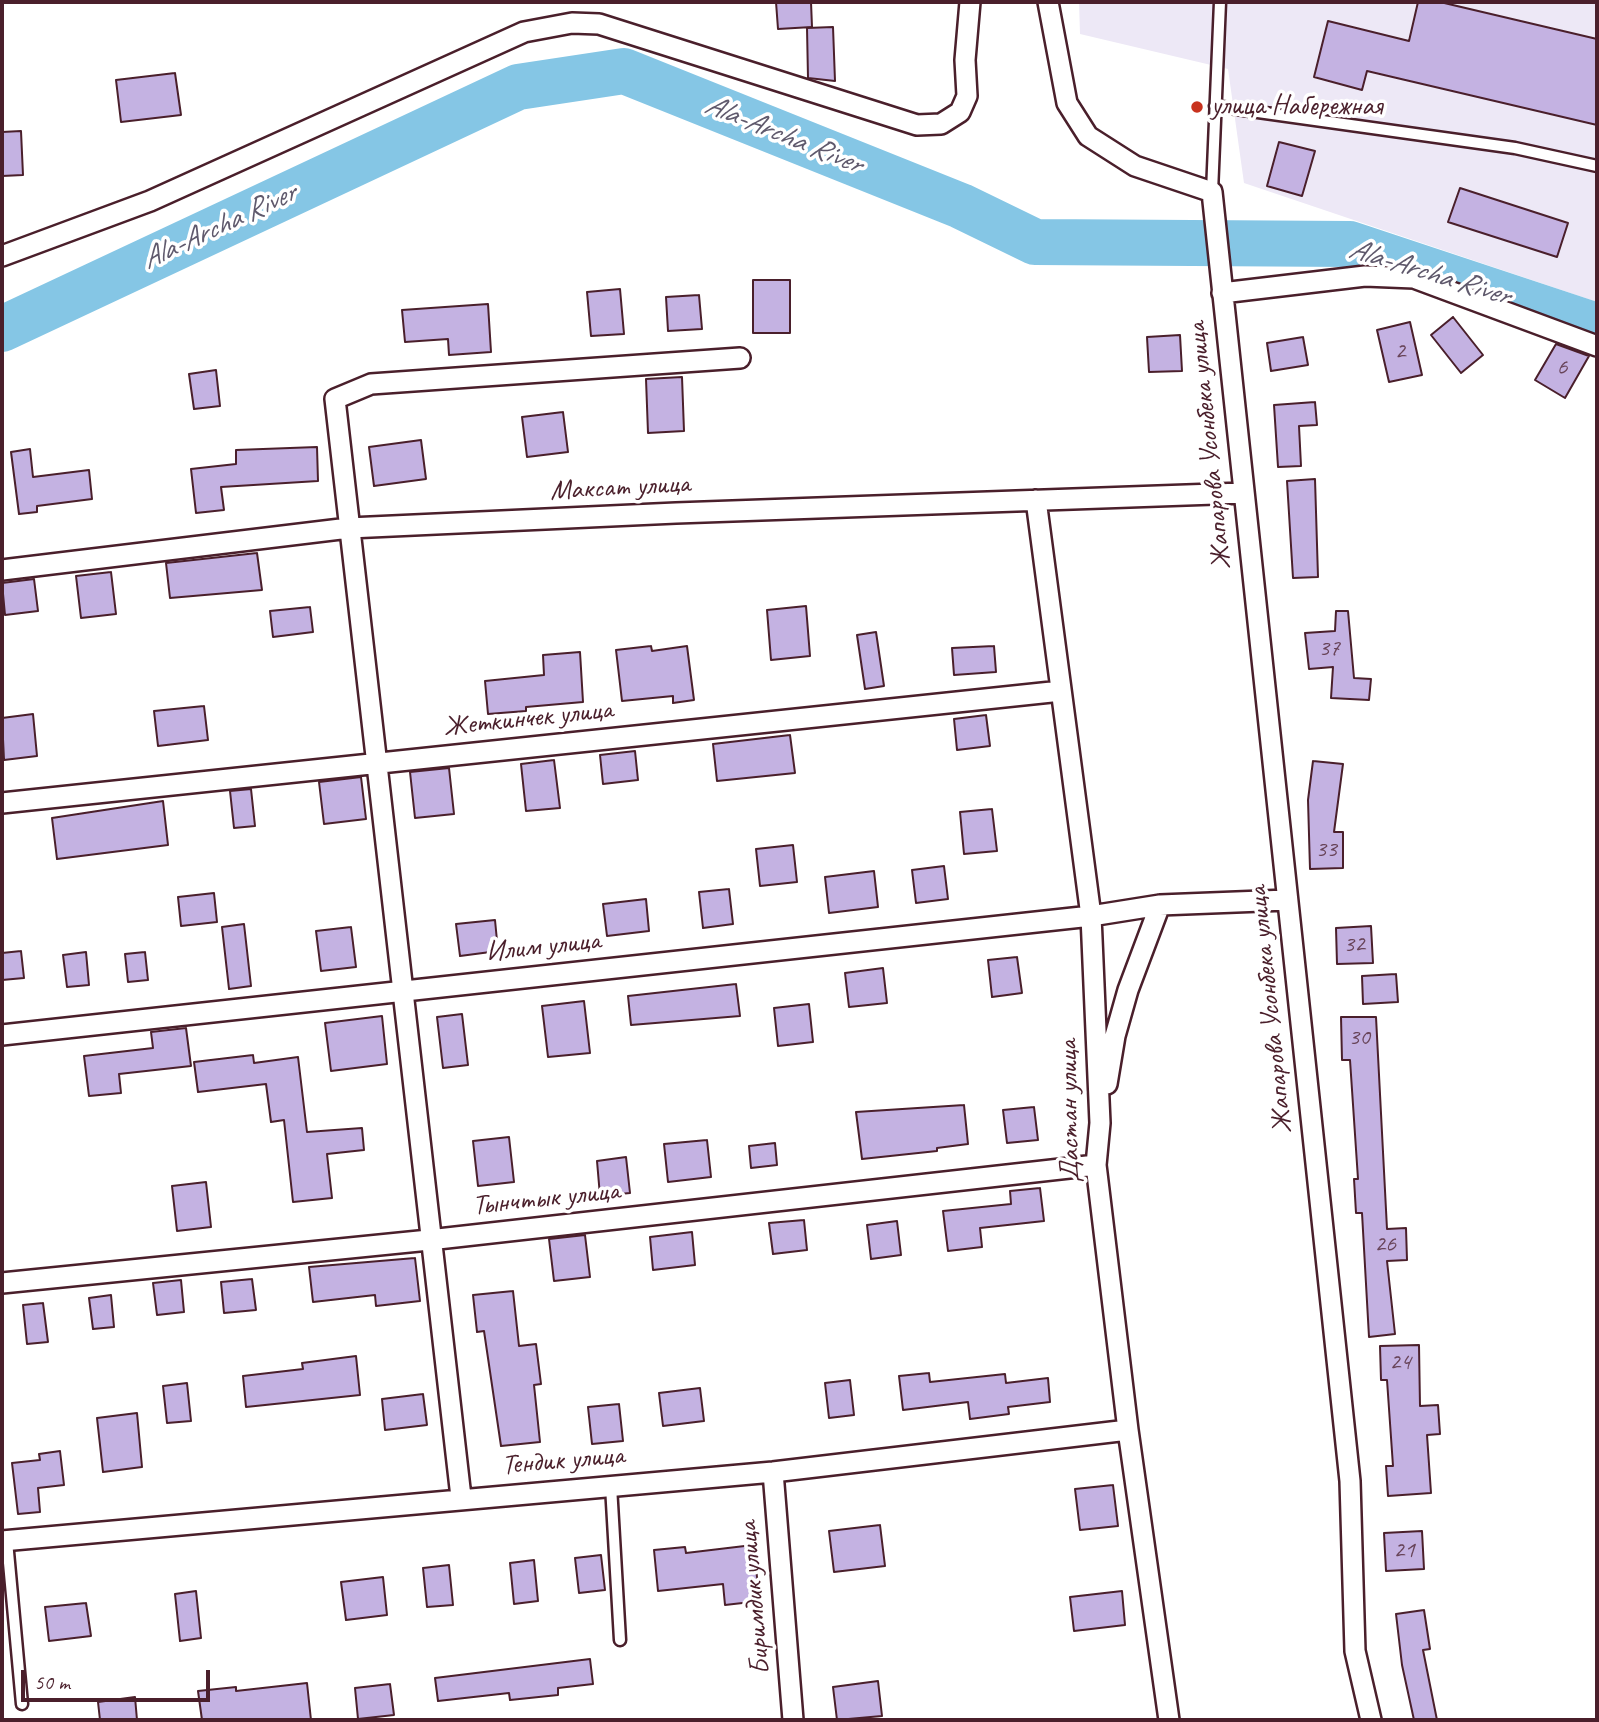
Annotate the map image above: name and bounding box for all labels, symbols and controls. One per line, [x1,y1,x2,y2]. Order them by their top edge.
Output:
water label: Ala-Archa River [699,87,867,183]
place label: улица Набережная [1211,90,1382,124]
marker: улица Набережная [1189,99,1205,115]
water label: Ala-Archa River [136,176,302,278]
water label: Ala-Archa River [1345,232,1513,314]
street label: Жапарова Усонбека улица [1180,321,1240,571]
house number: 2 [1395,338,1405,366]
house number: 6 [1557,354,1567,382]
street label: Максат улица [549,468,691,508]
house number: 37 [1318,635,1340,663]
street label: Жеткинчек улица [442,693,614,745]
house number: 33 [1315,836,1337,864]
street label: Жапарова Усонбека улица [1241,885,1301,1135]
street label: Илим улица [484,924,602,970]
house number: 32 [1343,931,1365,959]
house number: 30 [1348,1024,1370,1052]
street label: Дастан улица [1052,1039,1088,1183]
street label: Тынчтык улица [471,1175,621,1223]
house number: 26 [1374,1231,1396,1259]
house number: 24 [1389,1349,1411,1377]
street label: Тендик улица [501,1439,625,1483]
street label: Биримдик улица [732,1520,778,1676]
house number: 21 [1393,1537,1415,1565]
scale bar [24,1656,214,1700]
text: 50 m [34,1669,70,1695]

